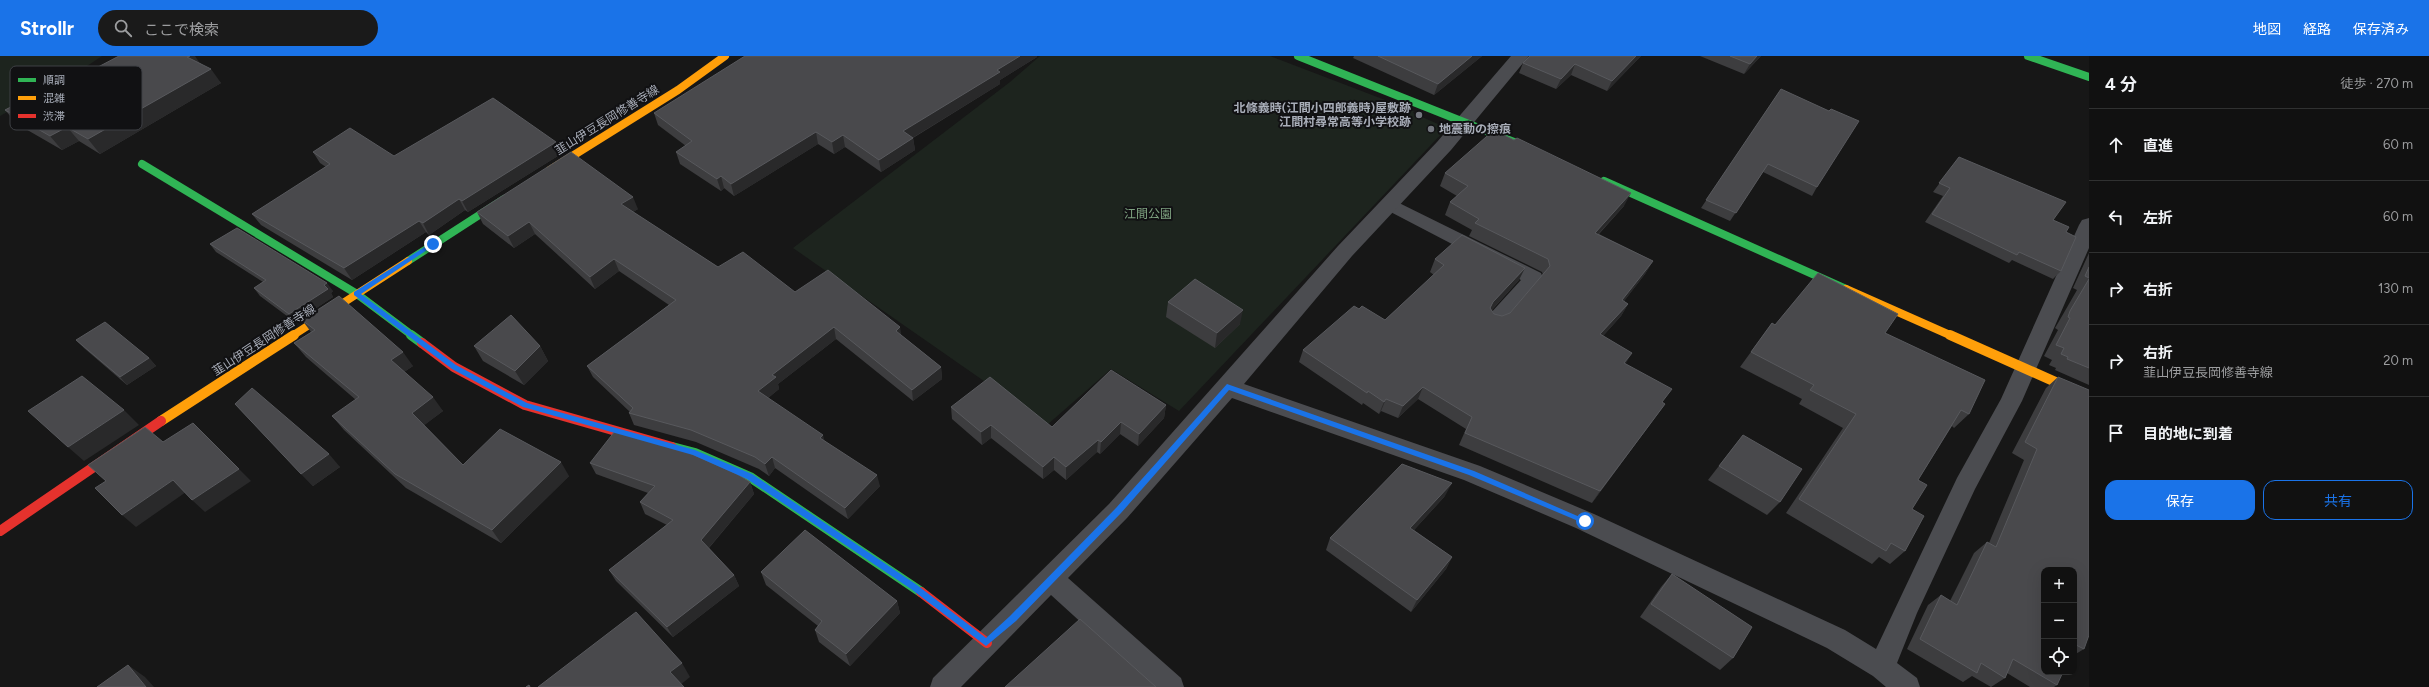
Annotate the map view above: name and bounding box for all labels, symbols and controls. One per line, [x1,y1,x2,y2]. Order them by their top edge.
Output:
search box [98,10,378,46]
text: Strollr [20,17,74,40]
icon: search [112,17,134,39]
text: ここで検索 [144,21,219,39]
text: 地図 [2253,21,2281,38]
text: 経路 [2303,21,2331,38]
text: 保存済み [2353,21,2409,38]
legend [10,66,142,130]
text: 順調 [43,74,65,87]
text: 4 分 [2105,74,2137,94]
text: 徒歩 · 270 m [2340,76,2413,91]
street label: 韮山伊豆長岡修善寺線 [552,82,662,158]
text: 混雑 [43,92,65,105]
place label: 北條義時(江間小四郎義時)屋敷跡 江間村尋常高等小学校跡 [1234,101,1411,129]
text: 渋滞 [43,110,65,123]
marker: 北條義時(江間小四郎義時)屋敷跡 江間村尋常高等小学校跡 [1414,110,1424,120]
place label: 地震動の擦痕 [1439,122,1511,136]
marker: 地震動の擦痕 [1426,124,1436,134]
icon: ahead [2105,134,2127,156]
text: 直進 [2143,137,2173,155]
text: 60 m [2383,137,2413,152]
icon: left [2105,206,2127,228]
park label: 江間公園 [1124,207,1172,221]
text: 左折 [2143,209,2173,227]
text: 60 m [2383,209,2413,224]
route end [424,235,442,253]
icon: right [2105,278,2127,300]
text: 右折 [2143,281,2173,299]
text: 130 m [2378,281,2413,296]
street label: 韮山伊豆長岡修善寺線 [210,301,318,379]
text: 右折 [2143,344,2173,362]
icon: right [2105,350,2127,372]
text: 20 m [2383,353,2413,368]
text: 韮山伊豆長岡修善寺線 [2143,365,2273,380]
icon: arrive [2105,422,2127,444]
text: 目的地に到着 [2143,425,2233,443]
button: 保存 [2105,480,2255,520]
button: 共有 [2263,480,2413,520]
route start [1576,512,1594,530]
map controls [2041,567,2077,675]
button: + [2041,567,2077,603]
button: − [2041,603,2077,639]
button: locate [2041,639,2077,675]

